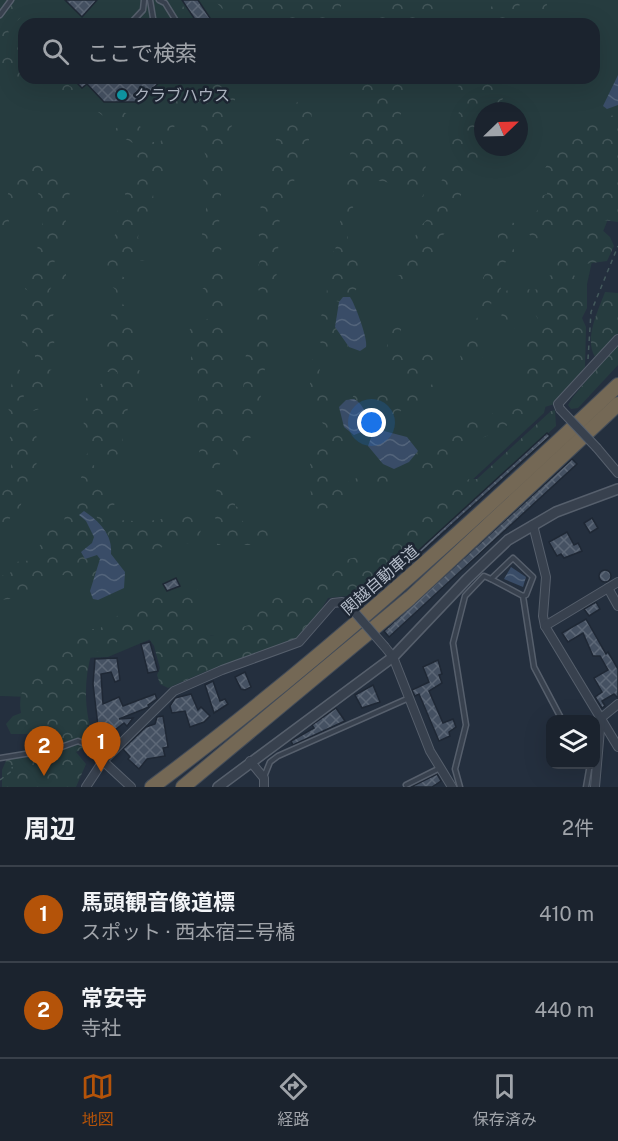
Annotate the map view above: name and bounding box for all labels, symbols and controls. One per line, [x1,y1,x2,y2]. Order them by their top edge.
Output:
search box [18,18,600,84]
icon: search [39,35,72,68]
text: ここで検索 [87,40,197,66]
place label: クラブハウス [134,86,230,105]
marker: クラブハウス [115,88,129,102]
north arrow [474,102,528,156]
your location [357,408,386,437]
street label: 関越自動車道 [338,541,422,619]
map controls [546,715,600,769]
button: layers [546,715,600,769]
pin: 1 [82,722,120,772]
pin: 2 [24,726,63,776]
text: 周辺 [24,813,76,844]
text: 2件 [562,816,594,840]
text: 馬頭観音像道標 [81,889,235,915]
text: 1 [39,902,48,926]
text: 410 m [539,902,594,926]
text: スポット · 西本宿三号橋 [81,920,295,944]
text: 常安寺 [81,985,147,1011]
text: 2 [37,998,50,1022]
text: 440 m [534,998,594,1022]
text: 寺社 [81,1016,121,1040]
tab: 地図 [81,1070,114,1130]
tab: 経路 [277,1070,310,1130]
tab: 保存済み [473,1070,537,1130]

